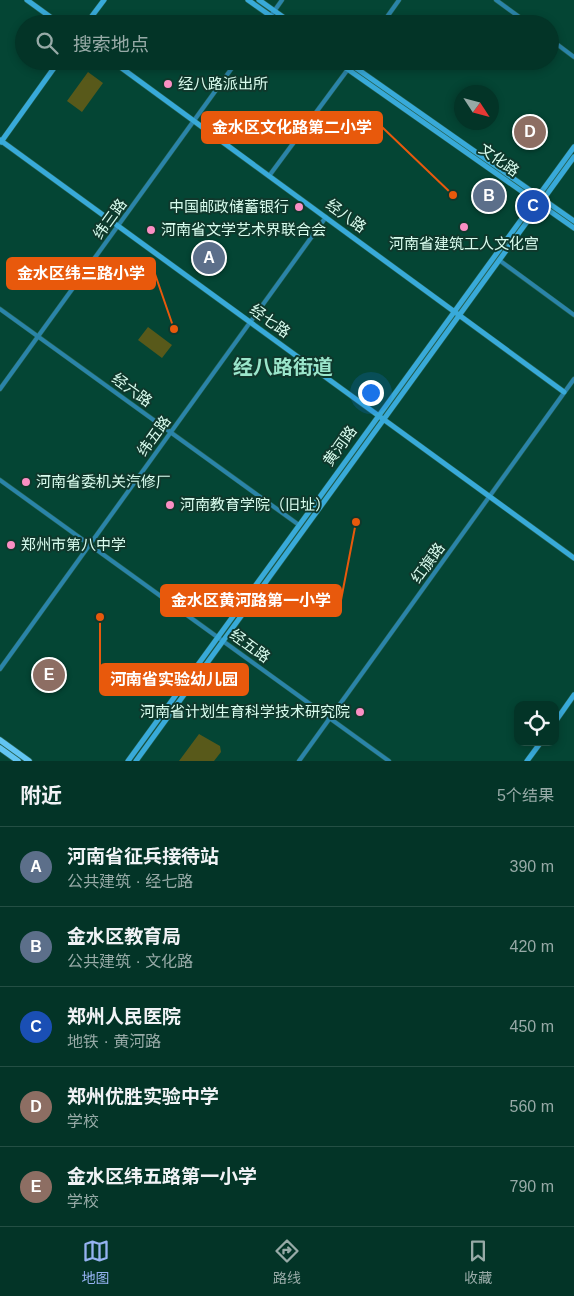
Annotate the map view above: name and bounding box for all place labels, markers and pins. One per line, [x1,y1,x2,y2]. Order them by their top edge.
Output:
place label: 经八路派出所 [178,75,268,92]
marker: 经八路派出所 [162,78,174,90]
callout: 金水区文化路第二小学 [202,112,382,143]
pin: D [514,113,546,151]
pin: B [473,177,505,215]
pin: C [517,187,549,225]
place label: 中国邮政储蓄银行 [169,198,289,215]
marker: 中国邮政储蓄银行 [293,201,305,213]
place label: 河南省文学艺术界联合会 [161,221,326,238]
marker: 河南省建筑工人文化宫 [458,221,470,233]
marker: 河南省文学艺术界联合会 [145,224,157,236]
place label: 河南省建筑工人文化宫 [389,235,539,252]
pin: A [193,239,225,277]
callout: 金水区纬三路小学 [7,258,155,289]
place label: 河南省委机关汽修厂 [36,473,171,490]
marker: 河南省委机关汽修厂 [20,476,32,488]
place label: 河南教育学院（旧址） [180,496,330,513]
marker: 河南教育学院（旧址） [164,499,176,511]
place label: 郑州市第八中学 [21,536,126,553]
marker: 郑州市第八中学 [5,539,17,551]
callout: 金水区黄河路第一小学 [161,585,341,616]
pin: E [33,656,65,694]
callout: 河南省实验幼儿园 [100,664,248,695]
place label: 河南省计划生育科学技术研究院 [140,703,350,720]
marker: 河南省计划生育科学技术研究院 [354,706,366,718]

